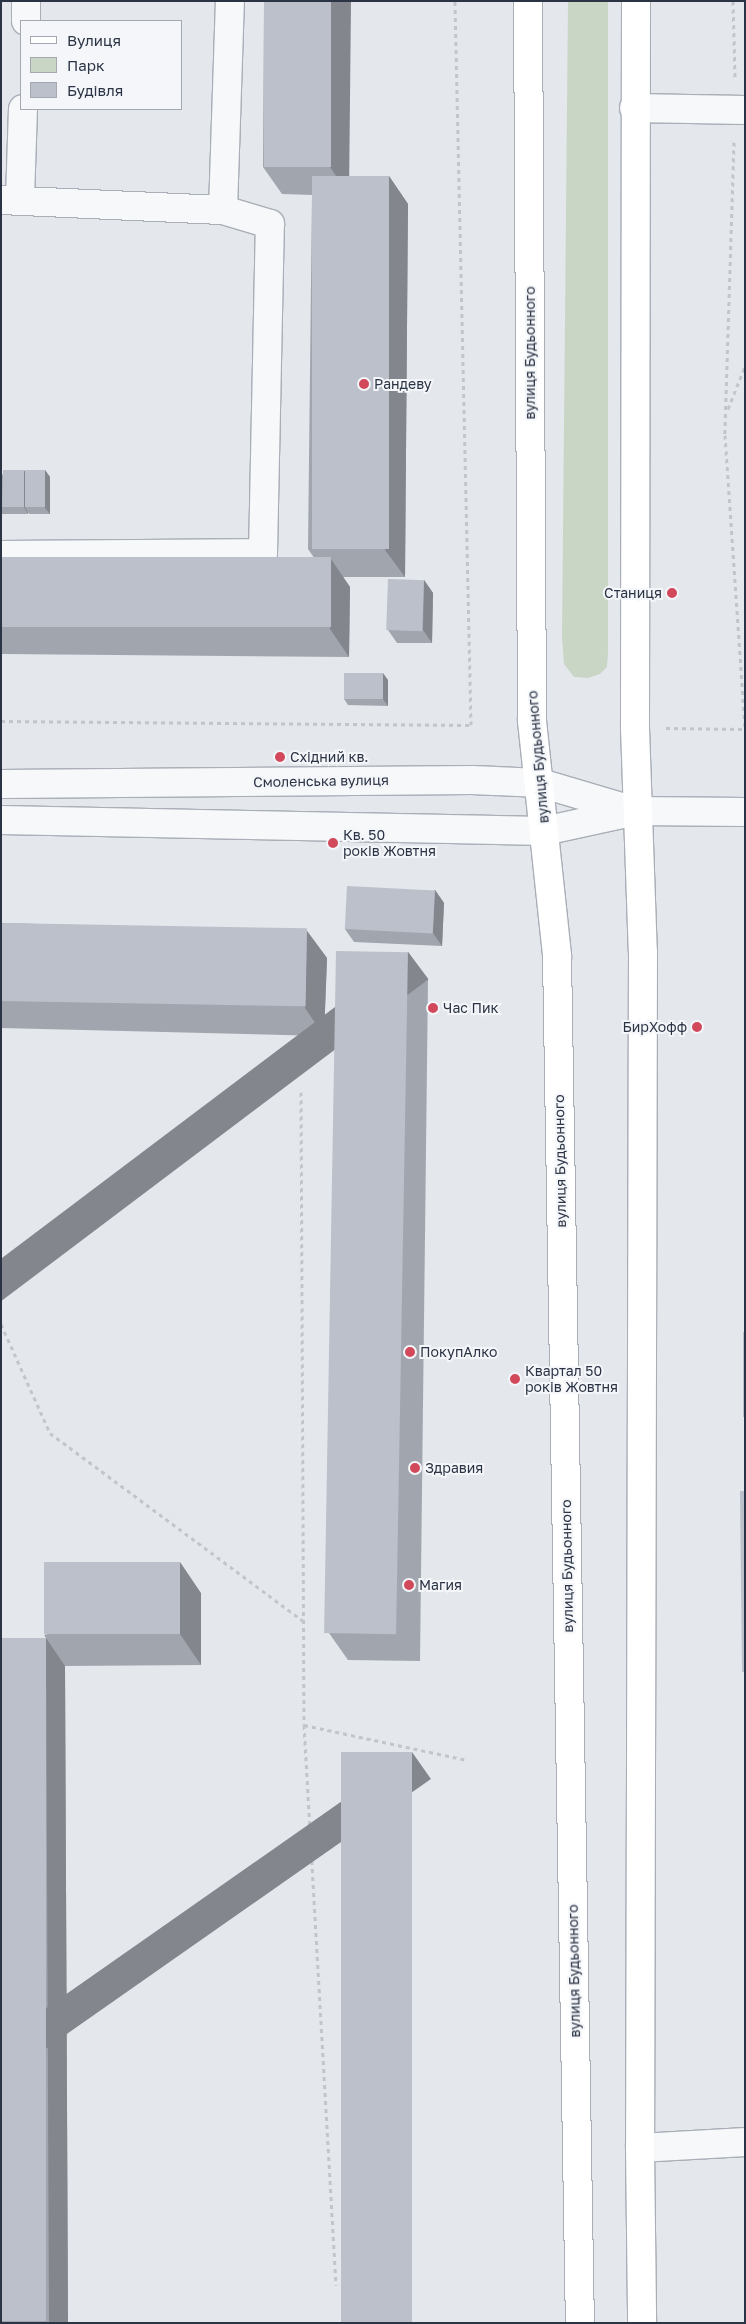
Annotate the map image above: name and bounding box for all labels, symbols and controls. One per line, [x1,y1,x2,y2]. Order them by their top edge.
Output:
legend [20,20,182,110]
text: Вулиця [67,31,121,49]
text: Парк [67,56,105,74]
text: Будівля [67,81,123,99]
street label: вулиця Будьонного [522,286,538,420]
place label: Рандеву [374,376,432,392]
marker: Рандеву [358,378,370,390]
place label: Станиця [604,585,662,601]
marker: Станиця [666,587,678,599]
street label: вулиця Будьонного [524,690,552,824]
place label: Східний кв. [290,749,368,765]
marker: Східний кв. [274,751,286,763]
street label: Смоленська вулиця [253,771,389,791]
place label: Кв. 50 років Жовтня [343,827,436,860]
marker: Кв. 50 років Жовтня [327,837,339,849]
place label: Час Пик [443,1000,499,1016]
marker: Час Пик [427,1002,439,1014]
place label: БирХофф [622,1019,687,1035]
marker: БирХофф [691,1021,703,1033]
street label: вулиця Будьонного [550,1094,570,1228]
place label: ПокупАлко [420,1344,497,1360]
marker: ПокупАлко [404,1346,416,1358]
place label: Квартал 50 років Жовтня [525,1363,618,1395]
marker: Квартал 50 років Жовтня [509,1373,521,1385]
place label: Здравия [425,1460,483,1476]
marker: Здравия [409,1462,421,1474]
street label: вулиця Будьонного [557,1499,577,1633]
place label: Магия [419,1577,462,1593]
marker: Магия [403,1579,415,1591]
street label: вулиця Будьонного [564,1904,584,2038]

